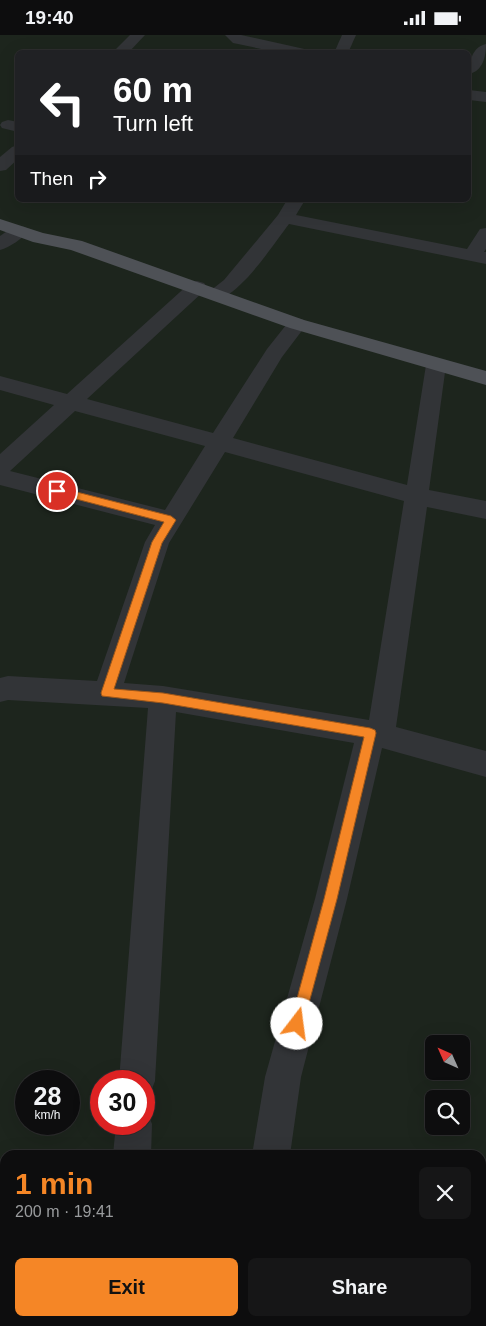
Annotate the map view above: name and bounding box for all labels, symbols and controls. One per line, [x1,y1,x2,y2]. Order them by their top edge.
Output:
text: 19:40 [25,7,74,28]
icon: left [30,70,95,135]
text: 60 m [113,70,193,109]
text: Turn left [113,111,193,136]
icon: right [83,165,111,193]
text: Then [30,168,73,189]
pin [36,470,78,512]
icon: arrive [43,477,71,505]
position arrow [270,997,322,1049]
north arrow [425,1035,470,1080]
map controls [425,1035,470,1135]
speed limit sign: 30 [90,1070,155,1135]
text: 28 [34,1082,61,1110]
button: search [425,1090,470,1135]
text: km/h [34,1108,61,1122]
text: 1 min [15,1167,93,1200]
button: close [419,1167,471,1219]
text: 200 m · 19:41 [15,1203,114,1220]
button: Exit [15,1258,238,1316]
button: Share [248,1258,471,1316]

